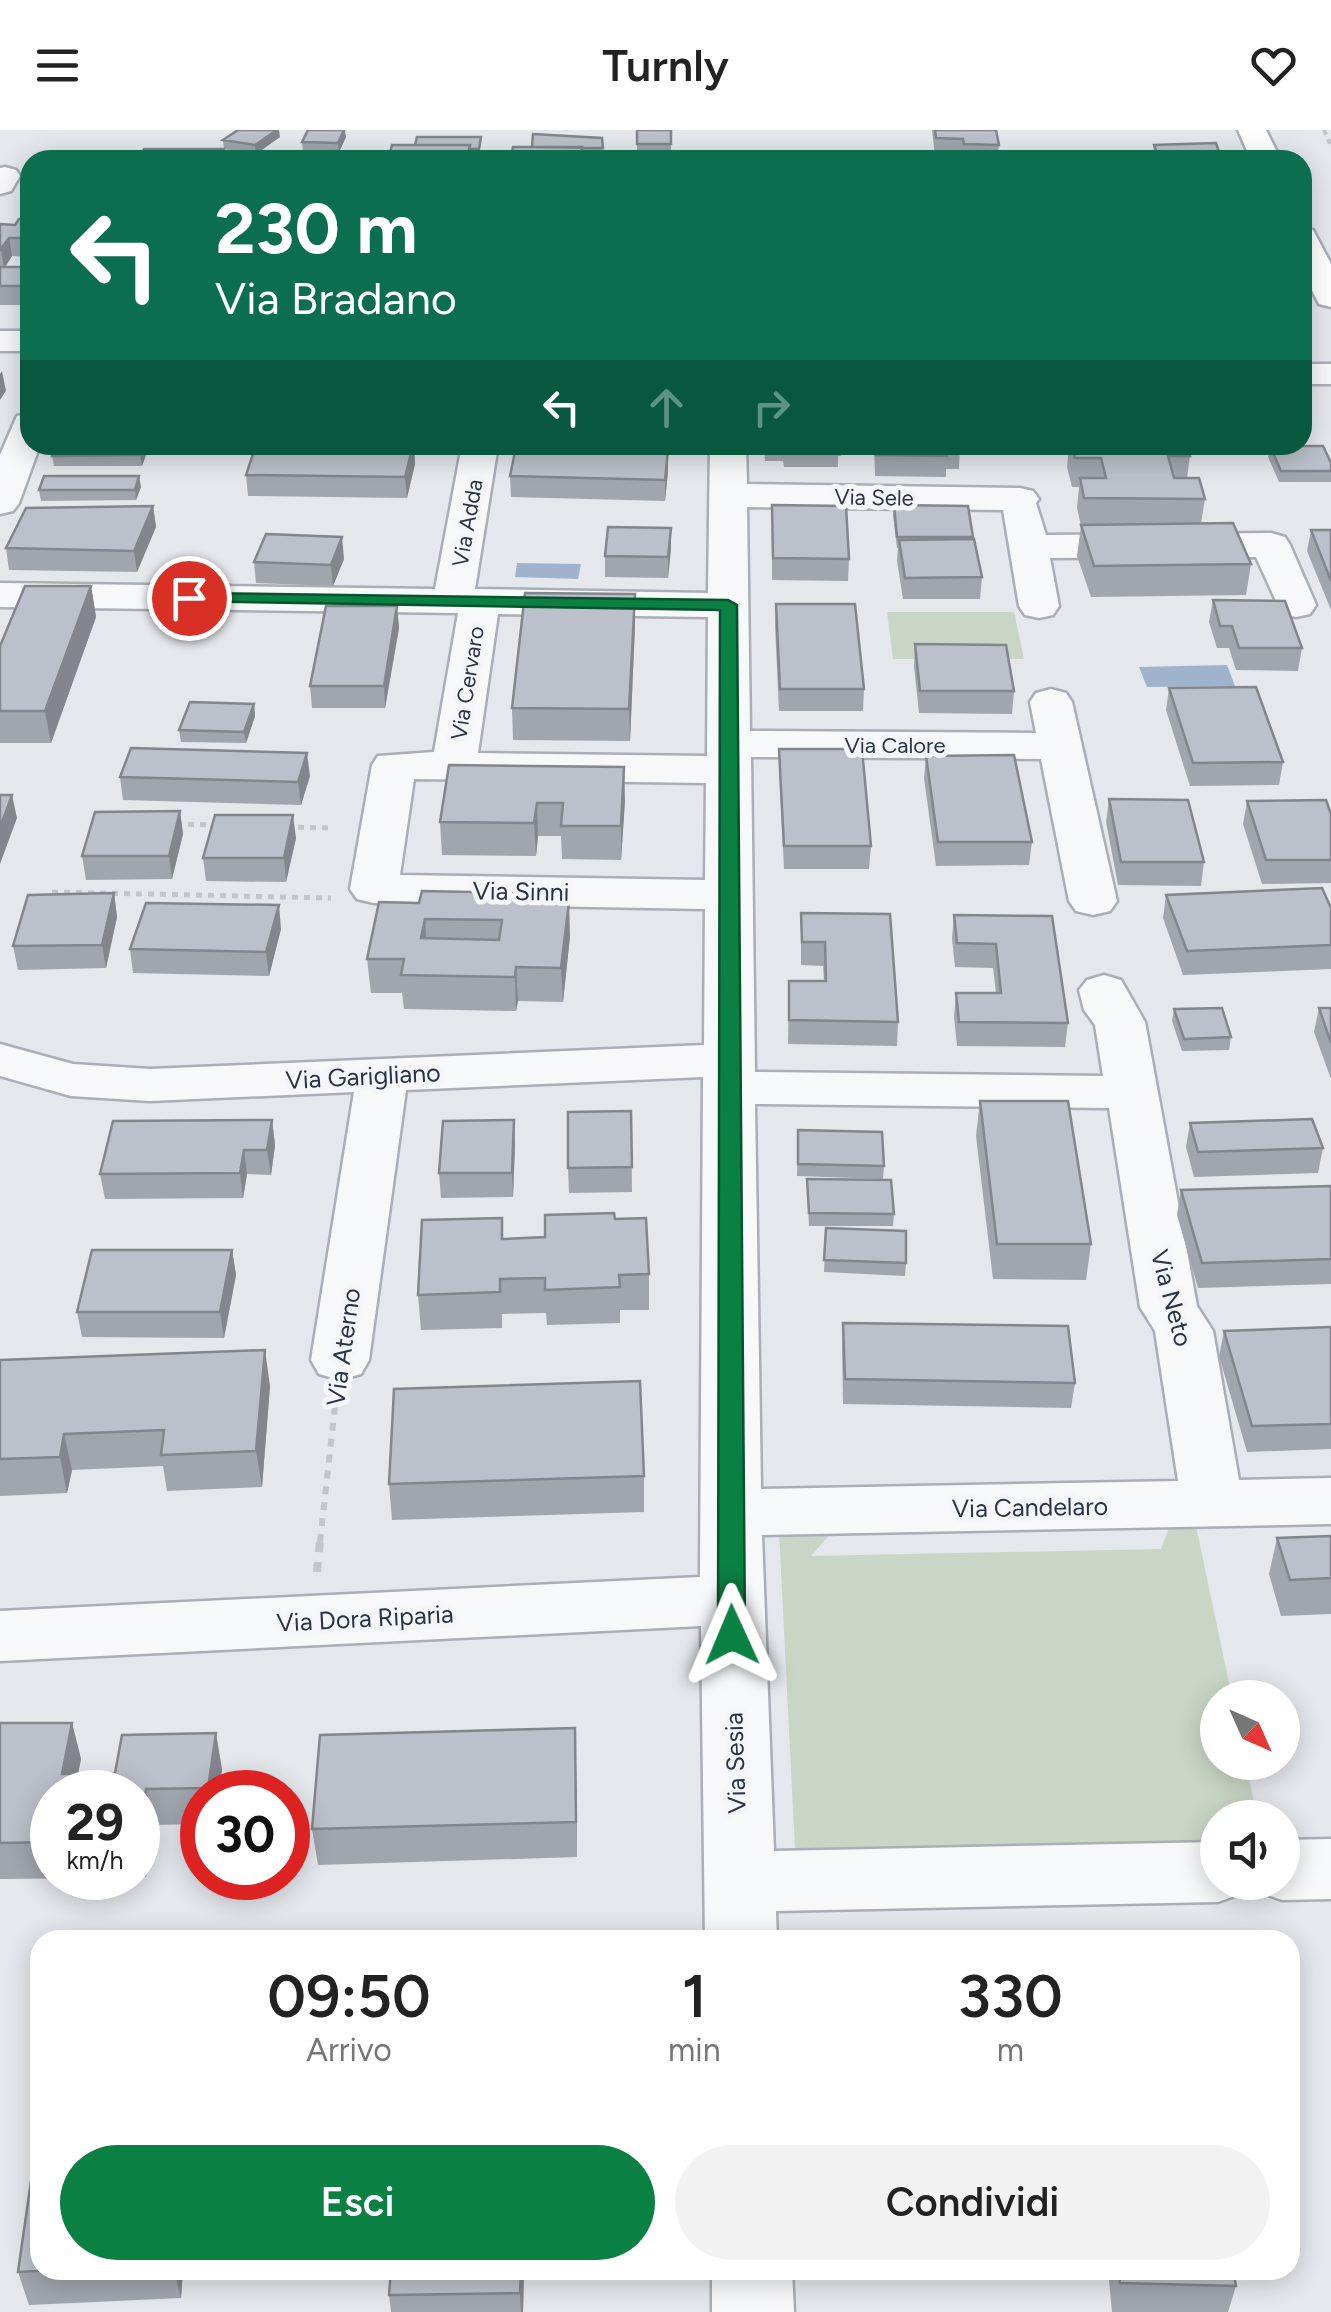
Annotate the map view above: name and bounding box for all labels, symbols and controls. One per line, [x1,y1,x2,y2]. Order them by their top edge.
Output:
icon: menu [30,38,85,93]
text: Turnly [602,38,729,92]
icon: heart [1246,38,1301,93]
text: 230 m [215,186,418,271]
icon: left [50,190,180,320]
text: Via Bradano [215,271,457,325]
icon: left [534,380,589,435]
icon: ahead [639,380,694,435]
icon: right [744,380,799,435]
street label: Via Adda [446,477,488,569]
street label: Via Sele [834,483,914,512]
pin [147,556,232,641]
icon: arrive [162,571,217,626]
street label: Via Cervaro [445,624,490,742]
street label: Via Calore [844,732,946,759]
street label: Via Sinni [472,875,570,907]
street label: Via Garigliano [285,1057,441,1095]
street label: Via Neto [1145,1246,1199,1350]
street label: Via Aterno [320,1286,366,1408]
street label: Via Candelaro [952,1491,1108,1523]
position arrow [680,1583,784,1687]
street label: Via Dora Riparia [276,1598,454,1638]
north arrow [1200,1680,1300,1780]
map controls [1200,1680,1300,1900]
street label: Via Sesia [718,1712,752,1814]
speed limit sign: 30 [180,1770,310,1900]
text: 29 [66,1792,124,1853]
button: sound [1200,1800,1300,1900]
text: km/h [66,1845,124,1875]
text: 09:50 [267,1960,431,2032]
text: 1 [682,1960,707,2032]
text: 330 [958,1960,1063,2032]
text: Arrivo [306,2031,392,2069]
text: min [668,2031,721,2069]
text: m [997,2031,1024,2069]
button: Esci [60,2145,655,2260]
button: Condividi [675,2145,1270,2260]

